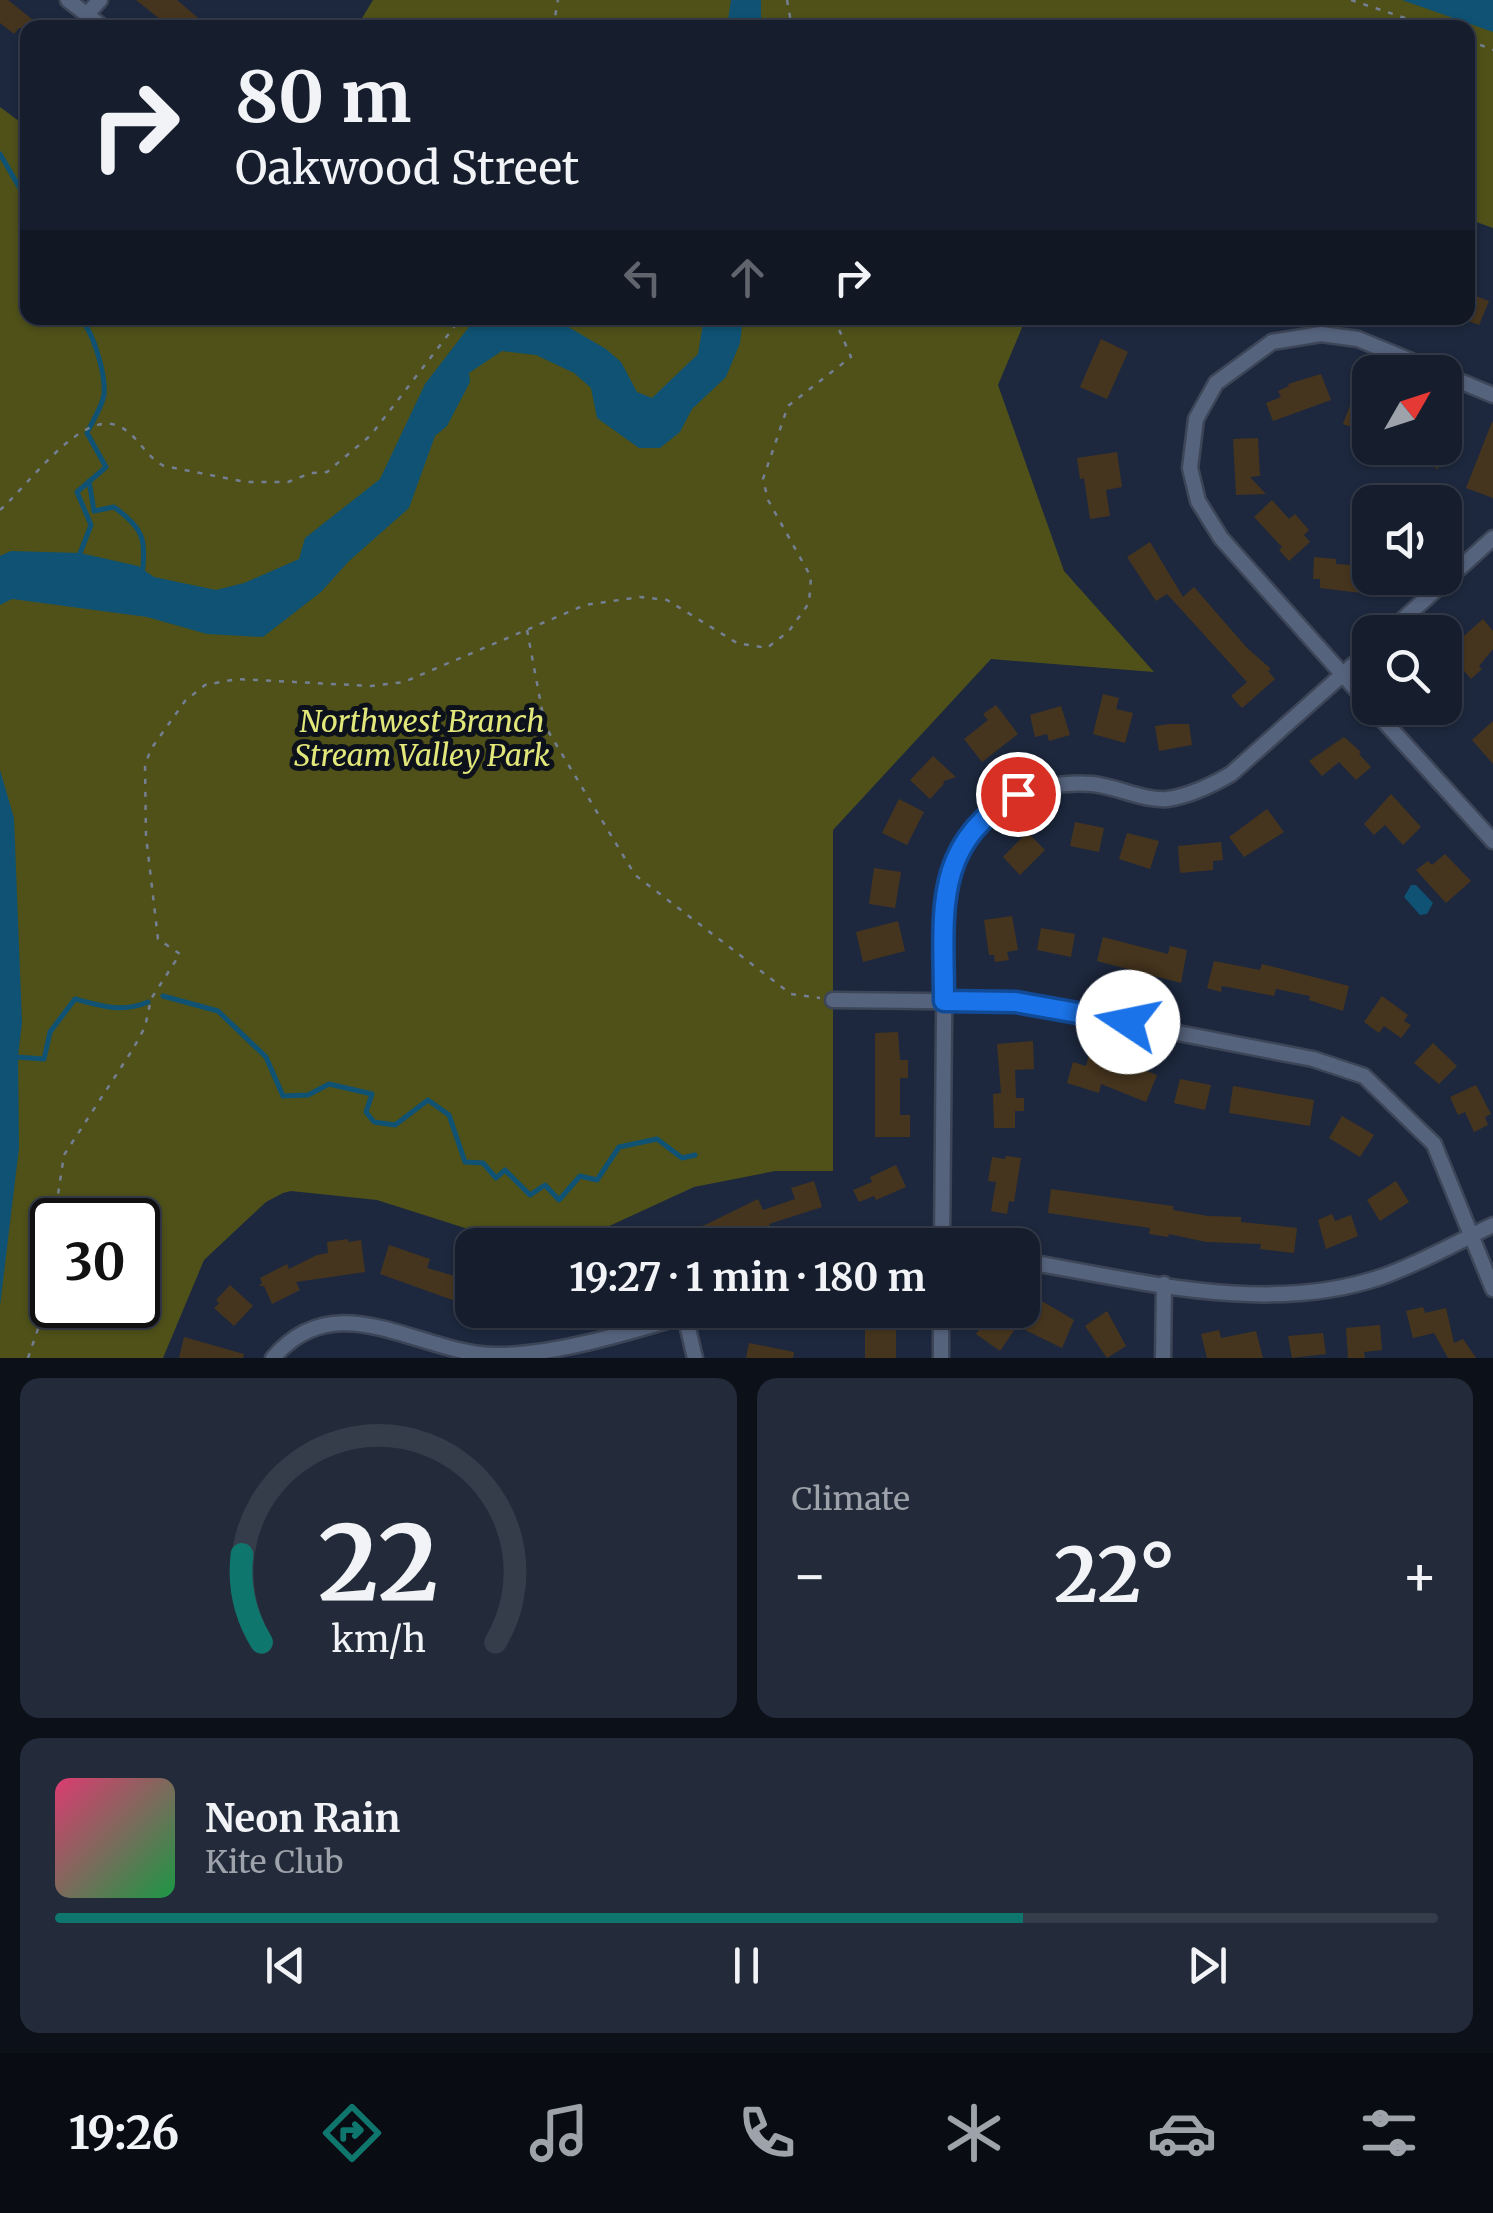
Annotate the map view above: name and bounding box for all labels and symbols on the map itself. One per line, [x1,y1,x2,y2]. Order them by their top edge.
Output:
north arrow [1352,355,1462,465]
park label: Northwest Branch Stream Valley Park [294,702,551,774]
pin [976,752,1061,837]
position arrow [1076,970,1180,1074]
speed limit sign: 30 [30,1198,160,1328]

